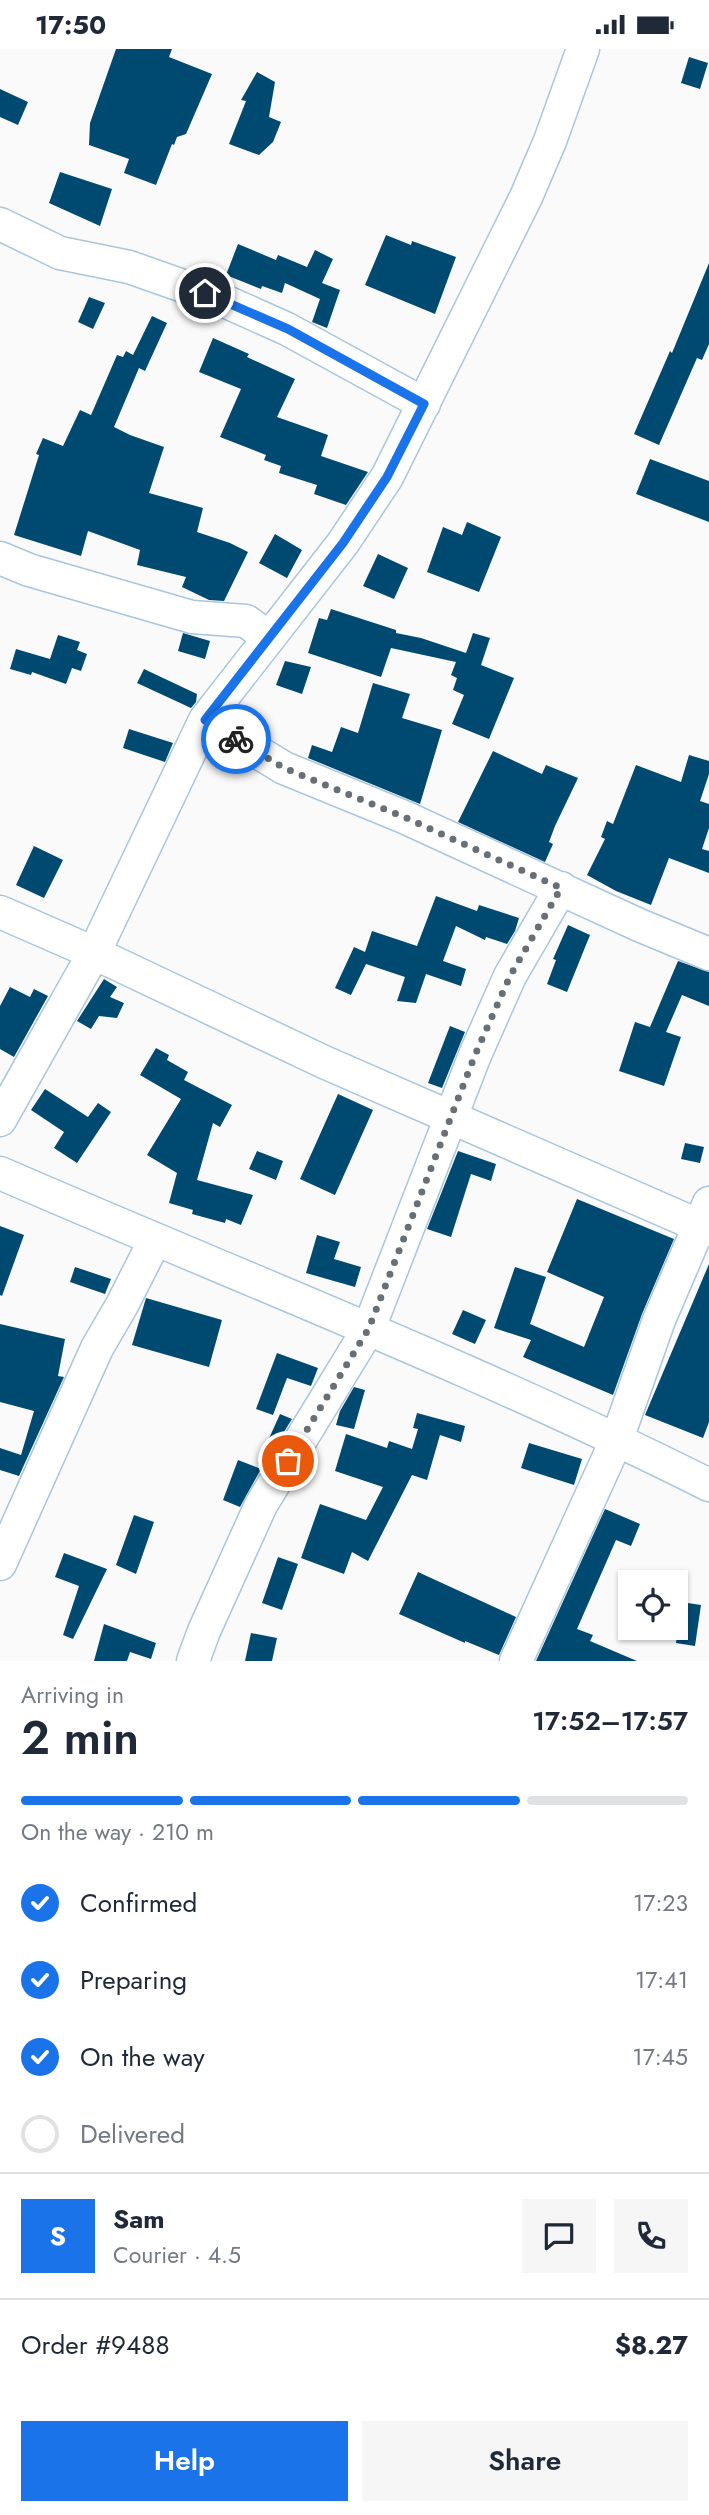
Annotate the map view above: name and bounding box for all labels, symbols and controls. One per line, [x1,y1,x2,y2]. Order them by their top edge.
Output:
text: 17:50 [35,6,106,44]
pin [175,263,235,323]
icon: home [186,274,224,312]
courier [201,704,271,774]
icon: bike [217,720,255,758]
pin [258,1431,318,1491]
icon: bag [269,1442,307,1480]
map controls [618,1570,688,1640]
button: locate [618,1570,688,1640]
text: Arriving in [21,1678,124,1712]
text: 17:52–17:57 [532,1702,688,1740]
text: 2 min [21,1705,139,1771]
text: On the way · 210 m [21,1815,214,1849]
icon: check [21,1884,59,1922]
text: Confirmed [80,1884,197,1922]
text: 17:23 [633,1886,688,1920]
icon: check [21,1961,59,1999]
text: Preparing [80,1961,187,1999]
text: 17:41 [635,1963,688,1997]
icon: check [21,2038,59,2076]
text: On the way [80,2038,205,2076]
text: 17:45 [632,2040,688,2074]
text: Delivered [80,2115,185,2153]
button: chat [522,2199,596,2273]
button: phone [614,2199,688,2273]
text: Sam [113,2200,165,2238]
text: S [50,2217,66,2255]
text: Courier · 4.5 [113,2238,241,2272]
text: Order #9488 [21,2326,170,2364]
text: $8.27 [615,2326,688,2364]
button: Help [21,2421,348,2501]
button: Share [362,2421,688,2501]

